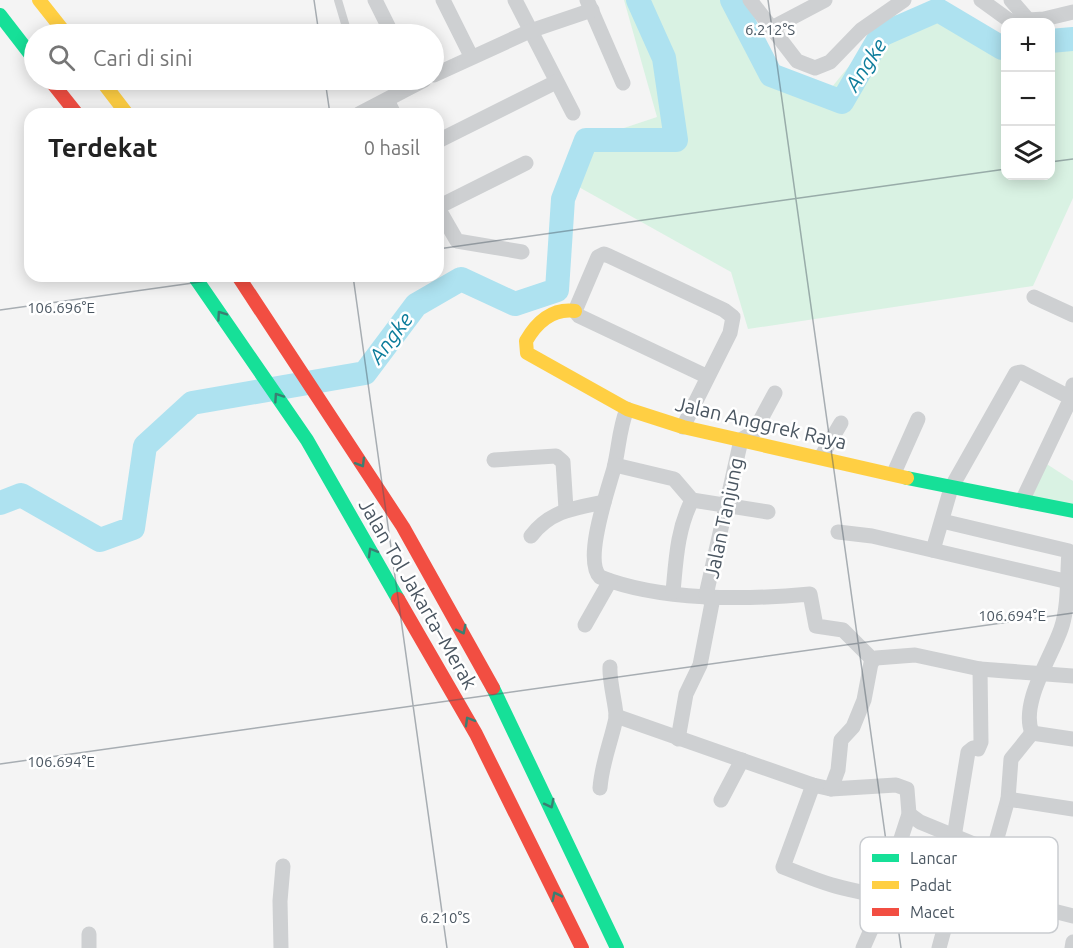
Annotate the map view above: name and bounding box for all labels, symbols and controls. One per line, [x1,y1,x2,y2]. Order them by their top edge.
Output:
map controls [1001,18,1055,180]
button: + [1001,18,1055,72]
text: 6.212°S [745,21,795,38]
search box [24,24,444,90]
water label: Angke [839,33,891,96]
icon: search [45,41,78,74]
text: Cari di sini [93,45,193,70]
button: − [1001,72,1055,126]
button: layers [1001,126,1055,180]
text: Terdekat [48,133,158,162]
text: 0 hasil [364,136,420,159]
text: 106.696°E [27,299,95,316]
water label: Angke [363,307,417,368]
one-way arrow [217,311,228,322]
street label: Jalan Anggrek Raya [673,392,849,453]
one-way arrow [274,393,285,404]
street label: Jalan Tanjung [699,455,748,580]
one-way arrow [353,457,365,467]
street label: Jalan Tol Jakarta–Merak [355,495,482,693]
one-way arrow [367,548,379,558]
text: 106.694°E [978,607,1046,624]
one-way arrow [454,624,466,635]
one-way arrow [465,717,476,727]
text: 106.694°E [27,753,95,770]
one-way arrow [543,797,554,808]
legend [860,837,1058,933]
text: Lancar [910,849,957,867]
text: Padat [910,876,952,894]
one-way arrow [551,891,563,902]
text: Macet [910,903,955,921]
text: 6.210°S [420,909,470,926]

